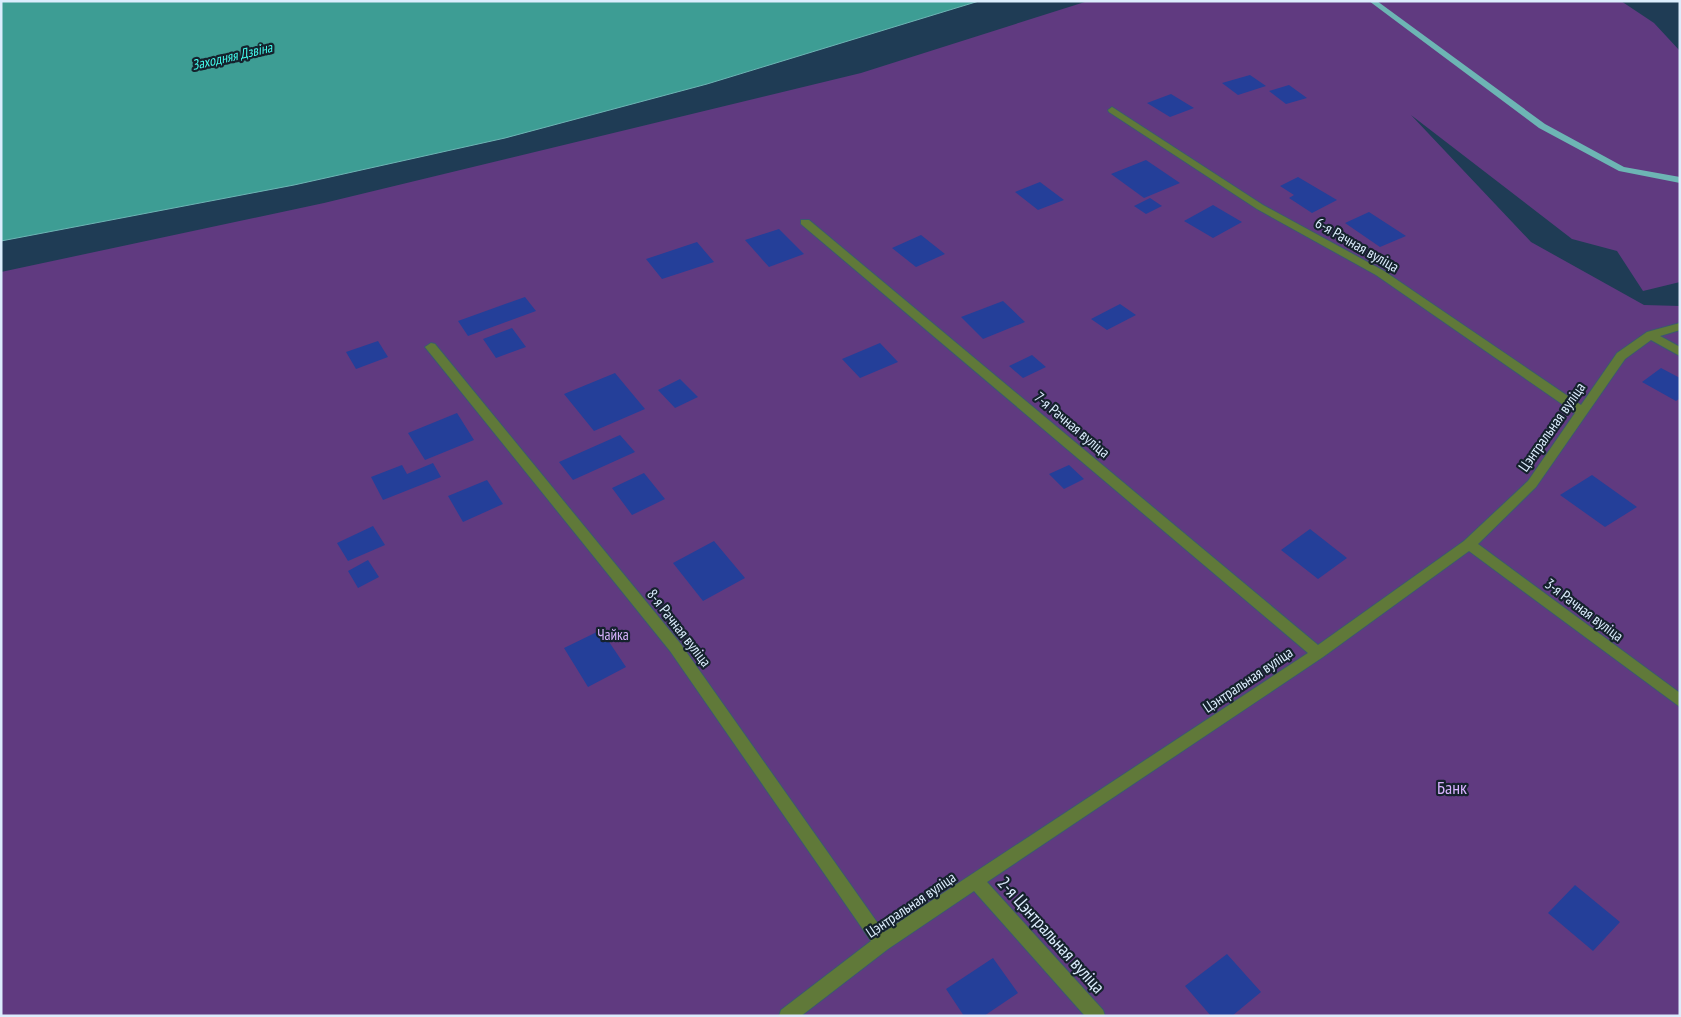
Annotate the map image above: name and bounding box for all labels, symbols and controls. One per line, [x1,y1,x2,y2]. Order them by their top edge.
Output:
water label: Заходняя Дзвіна [190,38,275,74]
street label: 6-я Рачная вуліца [1312,213,1402,276]
street label: Цэнтральная вуліца [1514,378,1589,475]
street label: 7-я Рачная вуліца [1031,388,1114,462]
street label: 3-я Рачная вуліца [1541,574,1627,645]
street label: 8-я Рачная вуліца [643,585,716,670]
park label: Чайка [597,625,629,644]
street label: Цэнтральная вуліца [1199,643,1296,717]
park label: Банк [1437,776,1467,799]
street label: Цэнтральная вуліца [862,868,959,942]
street label: 2-я Цэнтральная вуліца [993,871,1110,998]

